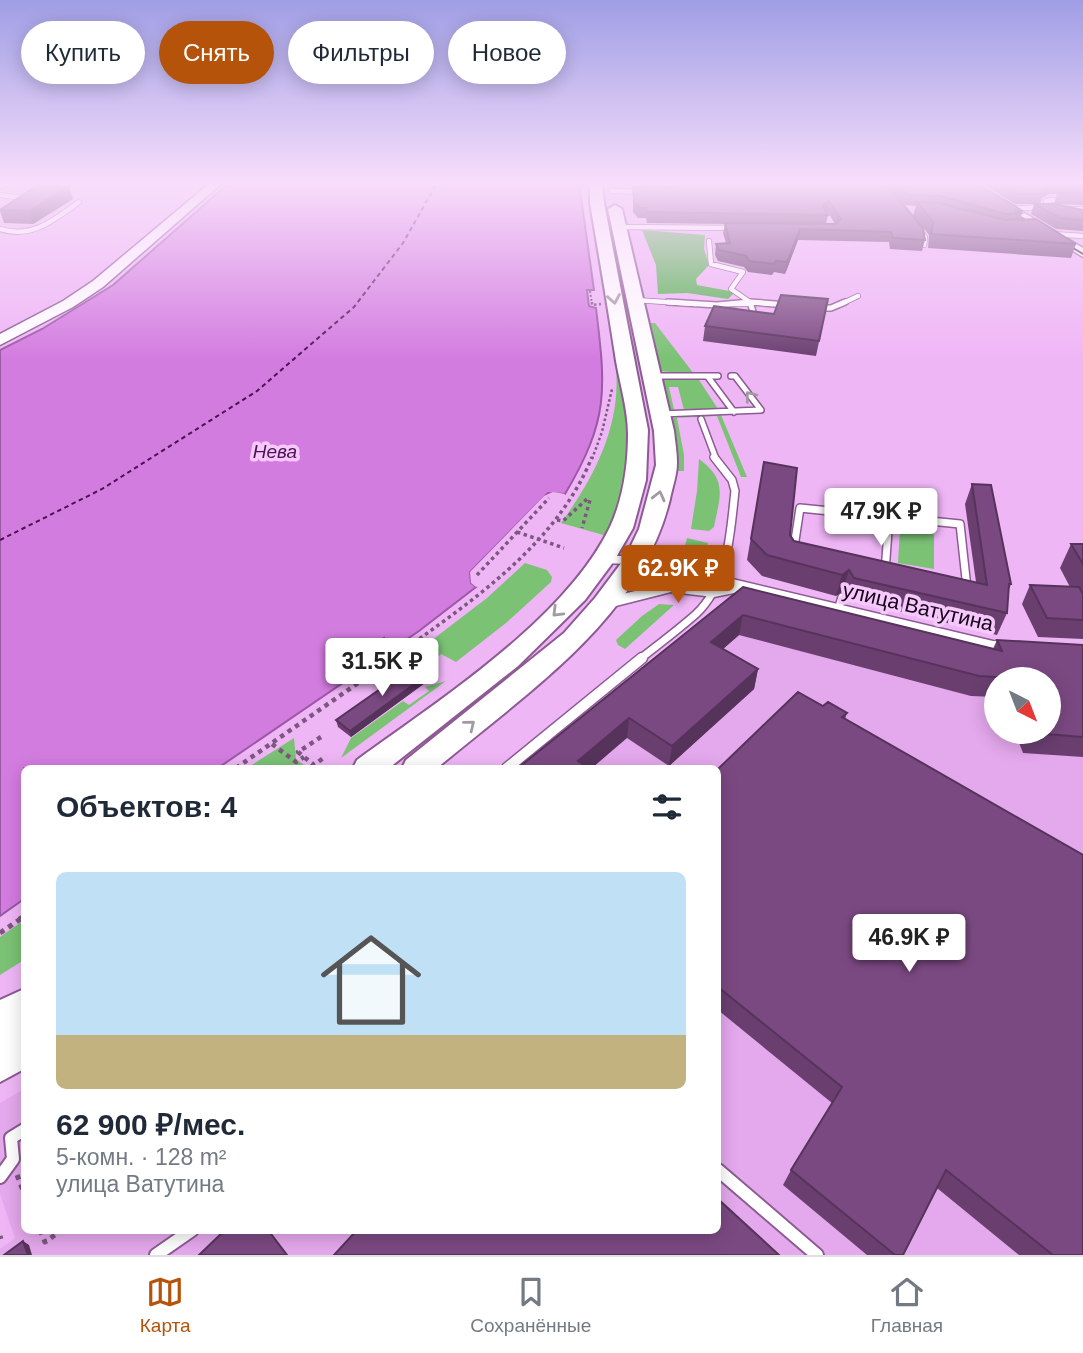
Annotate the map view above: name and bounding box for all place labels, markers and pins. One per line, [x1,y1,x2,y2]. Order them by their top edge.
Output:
pin: 47.9K ₽ [816,489,946,548]
pin: 62.9K ₽ [613,546,743,605]
pin: 31.5K ₽ [317,638,447,698]
pin: 46.9K ₽ [844,914,974,974]

